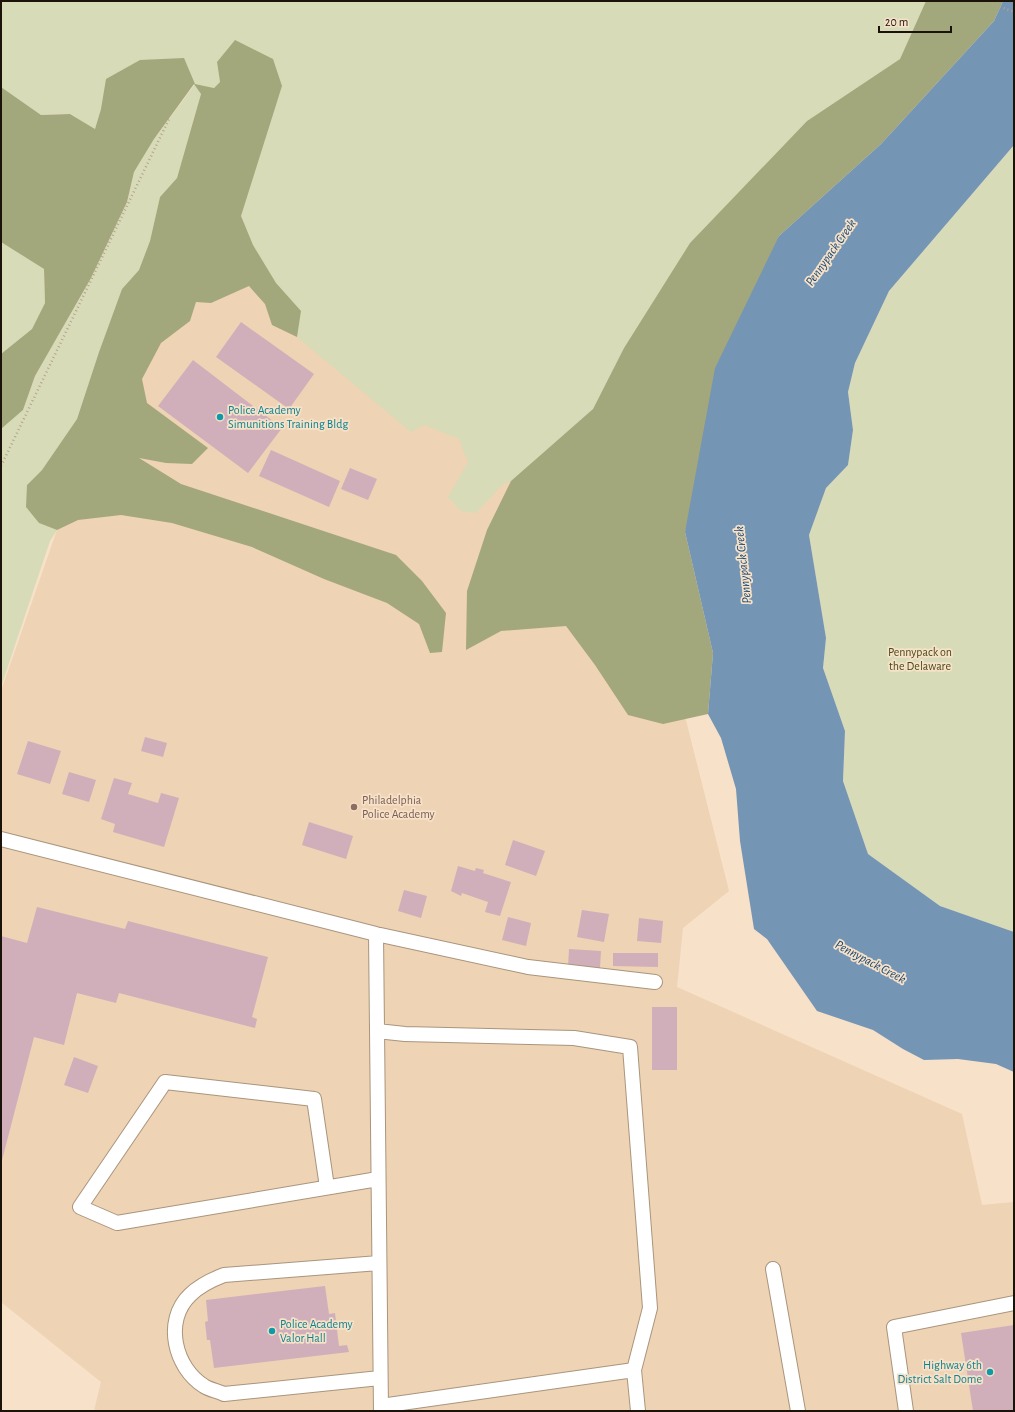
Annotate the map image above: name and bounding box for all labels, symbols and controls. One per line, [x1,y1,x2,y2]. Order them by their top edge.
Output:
scale bar [879,8,951,34]
text: 20 m [885,16,908,28]
water label: Pennypack Creek [804,217,859,289]
place label: Police Academy Simunitions Training Bldg [228,404,348,430]
marker: Police Academy Simunitions Training Bldg [215,412,225,422]
water label: Pennypack Creek [733,525,754,604]
park label: Pennypack on the Delaware [888,646,952,672]
place label: Philadelphia Police Academy [362,794,435,821]
marker: Philadelphia Police Academy [349,802,359,812]
water label: Pennypack Creek [833,938,908,986]
place label: Police Academy Valor Hall [280,1318,353,1344]
marker: Police Academy Valor Hall [267,1326,277,1336]
place label: Highway 6th District Salt Dome [897,1359,982,1385]
marker: Highway 6th District Salt Dome [985,1367,995,1377]

